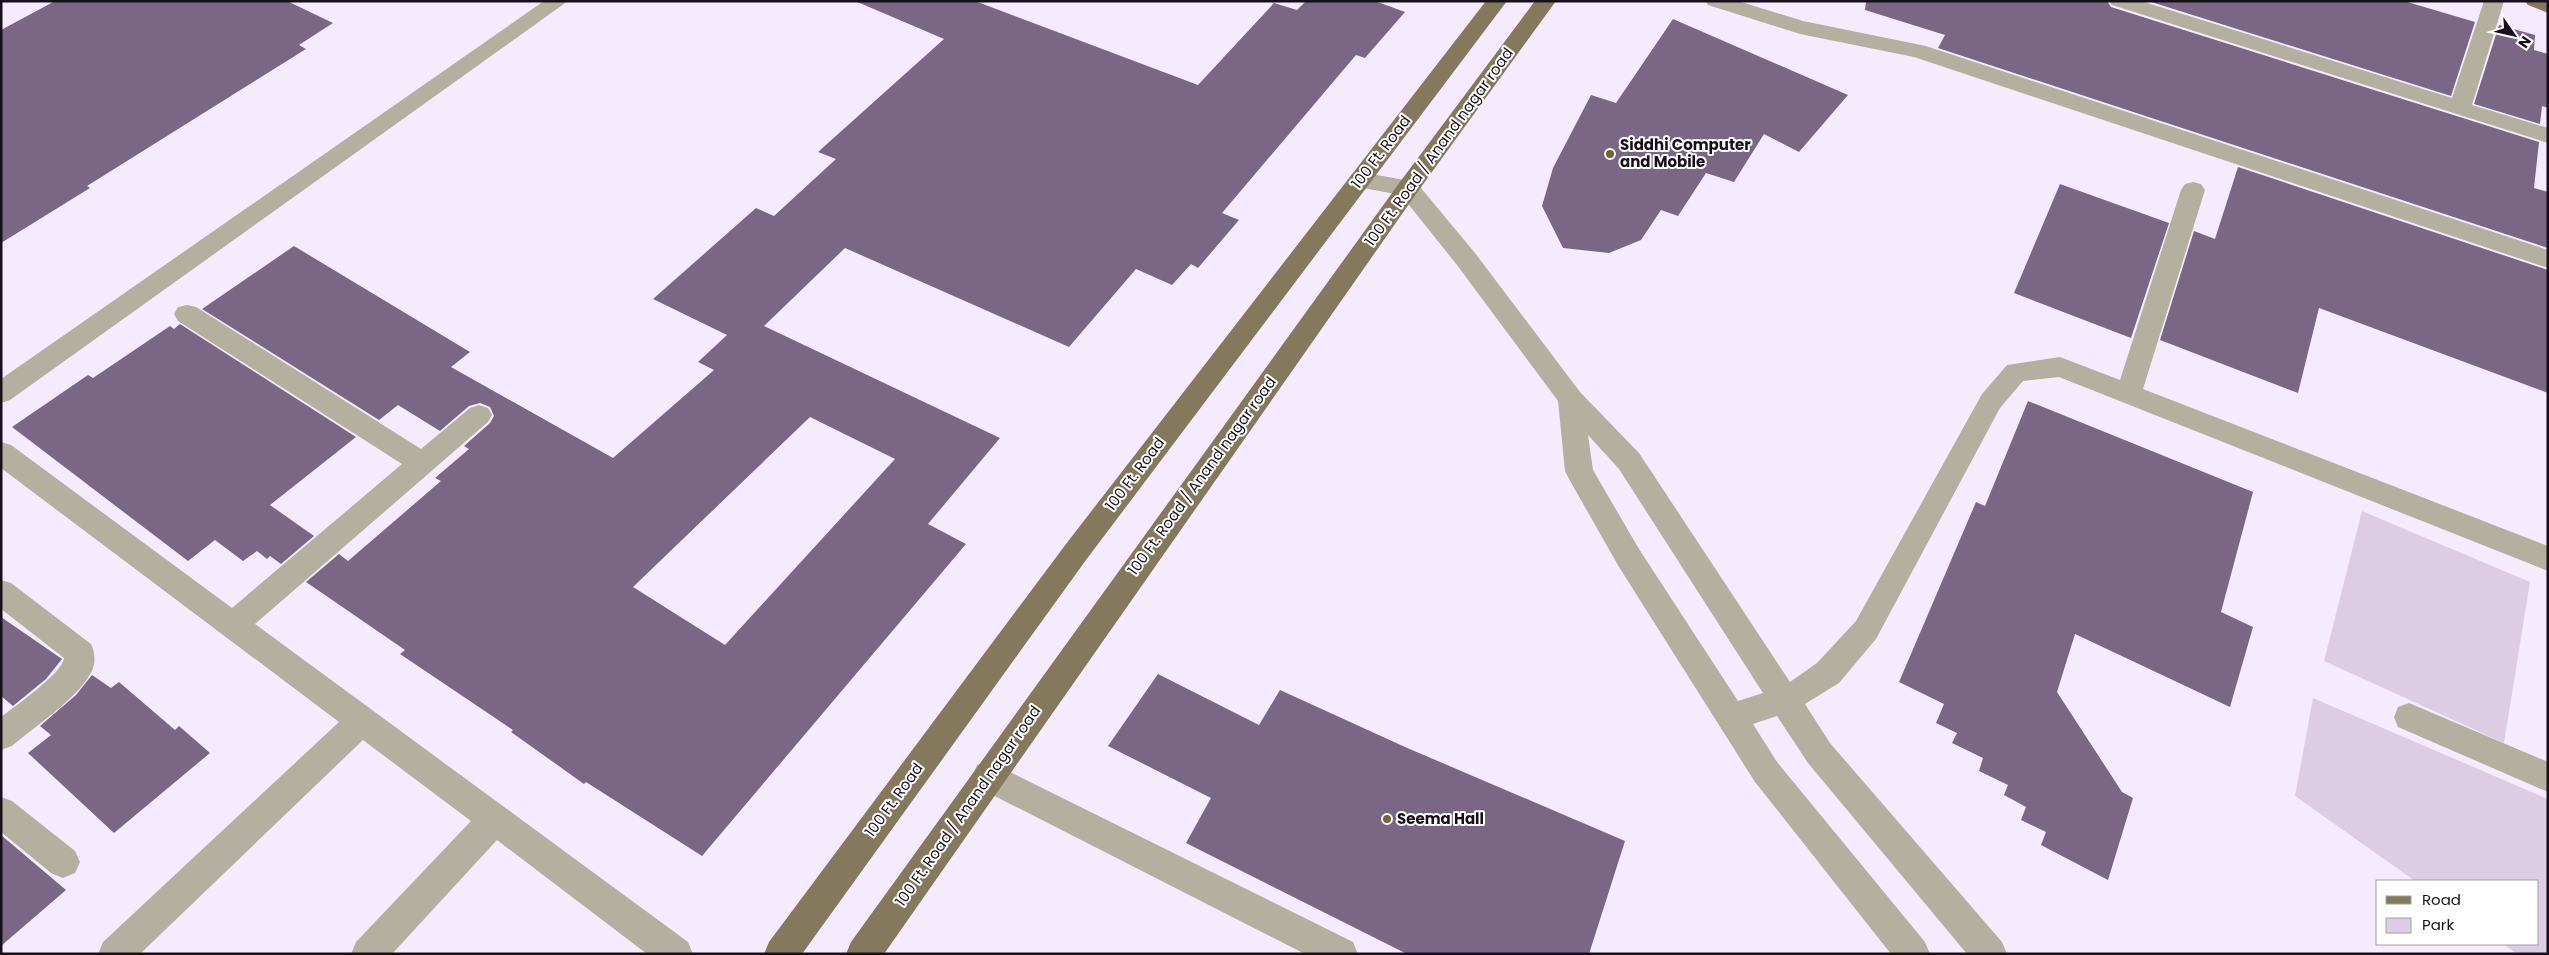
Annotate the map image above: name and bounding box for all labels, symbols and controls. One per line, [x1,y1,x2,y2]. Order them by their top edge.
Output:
north arrow [2489,10,2539,60]
text: N [2514,32,2536,52]
street label: 100 Ft. Road / Anand nagar road [1361,44,1517,250]
street label: 100 Ft. Road [1348,112,1414,192]
place label: Siddhi Computer and Mobile [1620,134,1751,172]
marker: Siddhi Computer and Mobile [1604,148,1616,160]
street label: 100 Ft. Road / Anand nagar road [1122,372,1281,579]
street label: 100 Ft. Road [1100,433,1169,515]
street label: 100 Ft. Road / Anand nagar road [890,701,1045,910]
street label: 100 Ft. Road [860,758,928,841]
place label: Seema Hall [1397,808,1484,829]
marker: Seema Hall [1381,813,1393,825]
legend [2376,880,2539,945]
text: Road [2422,889,2461,910]
text: Park [2422,914,2454,935]

